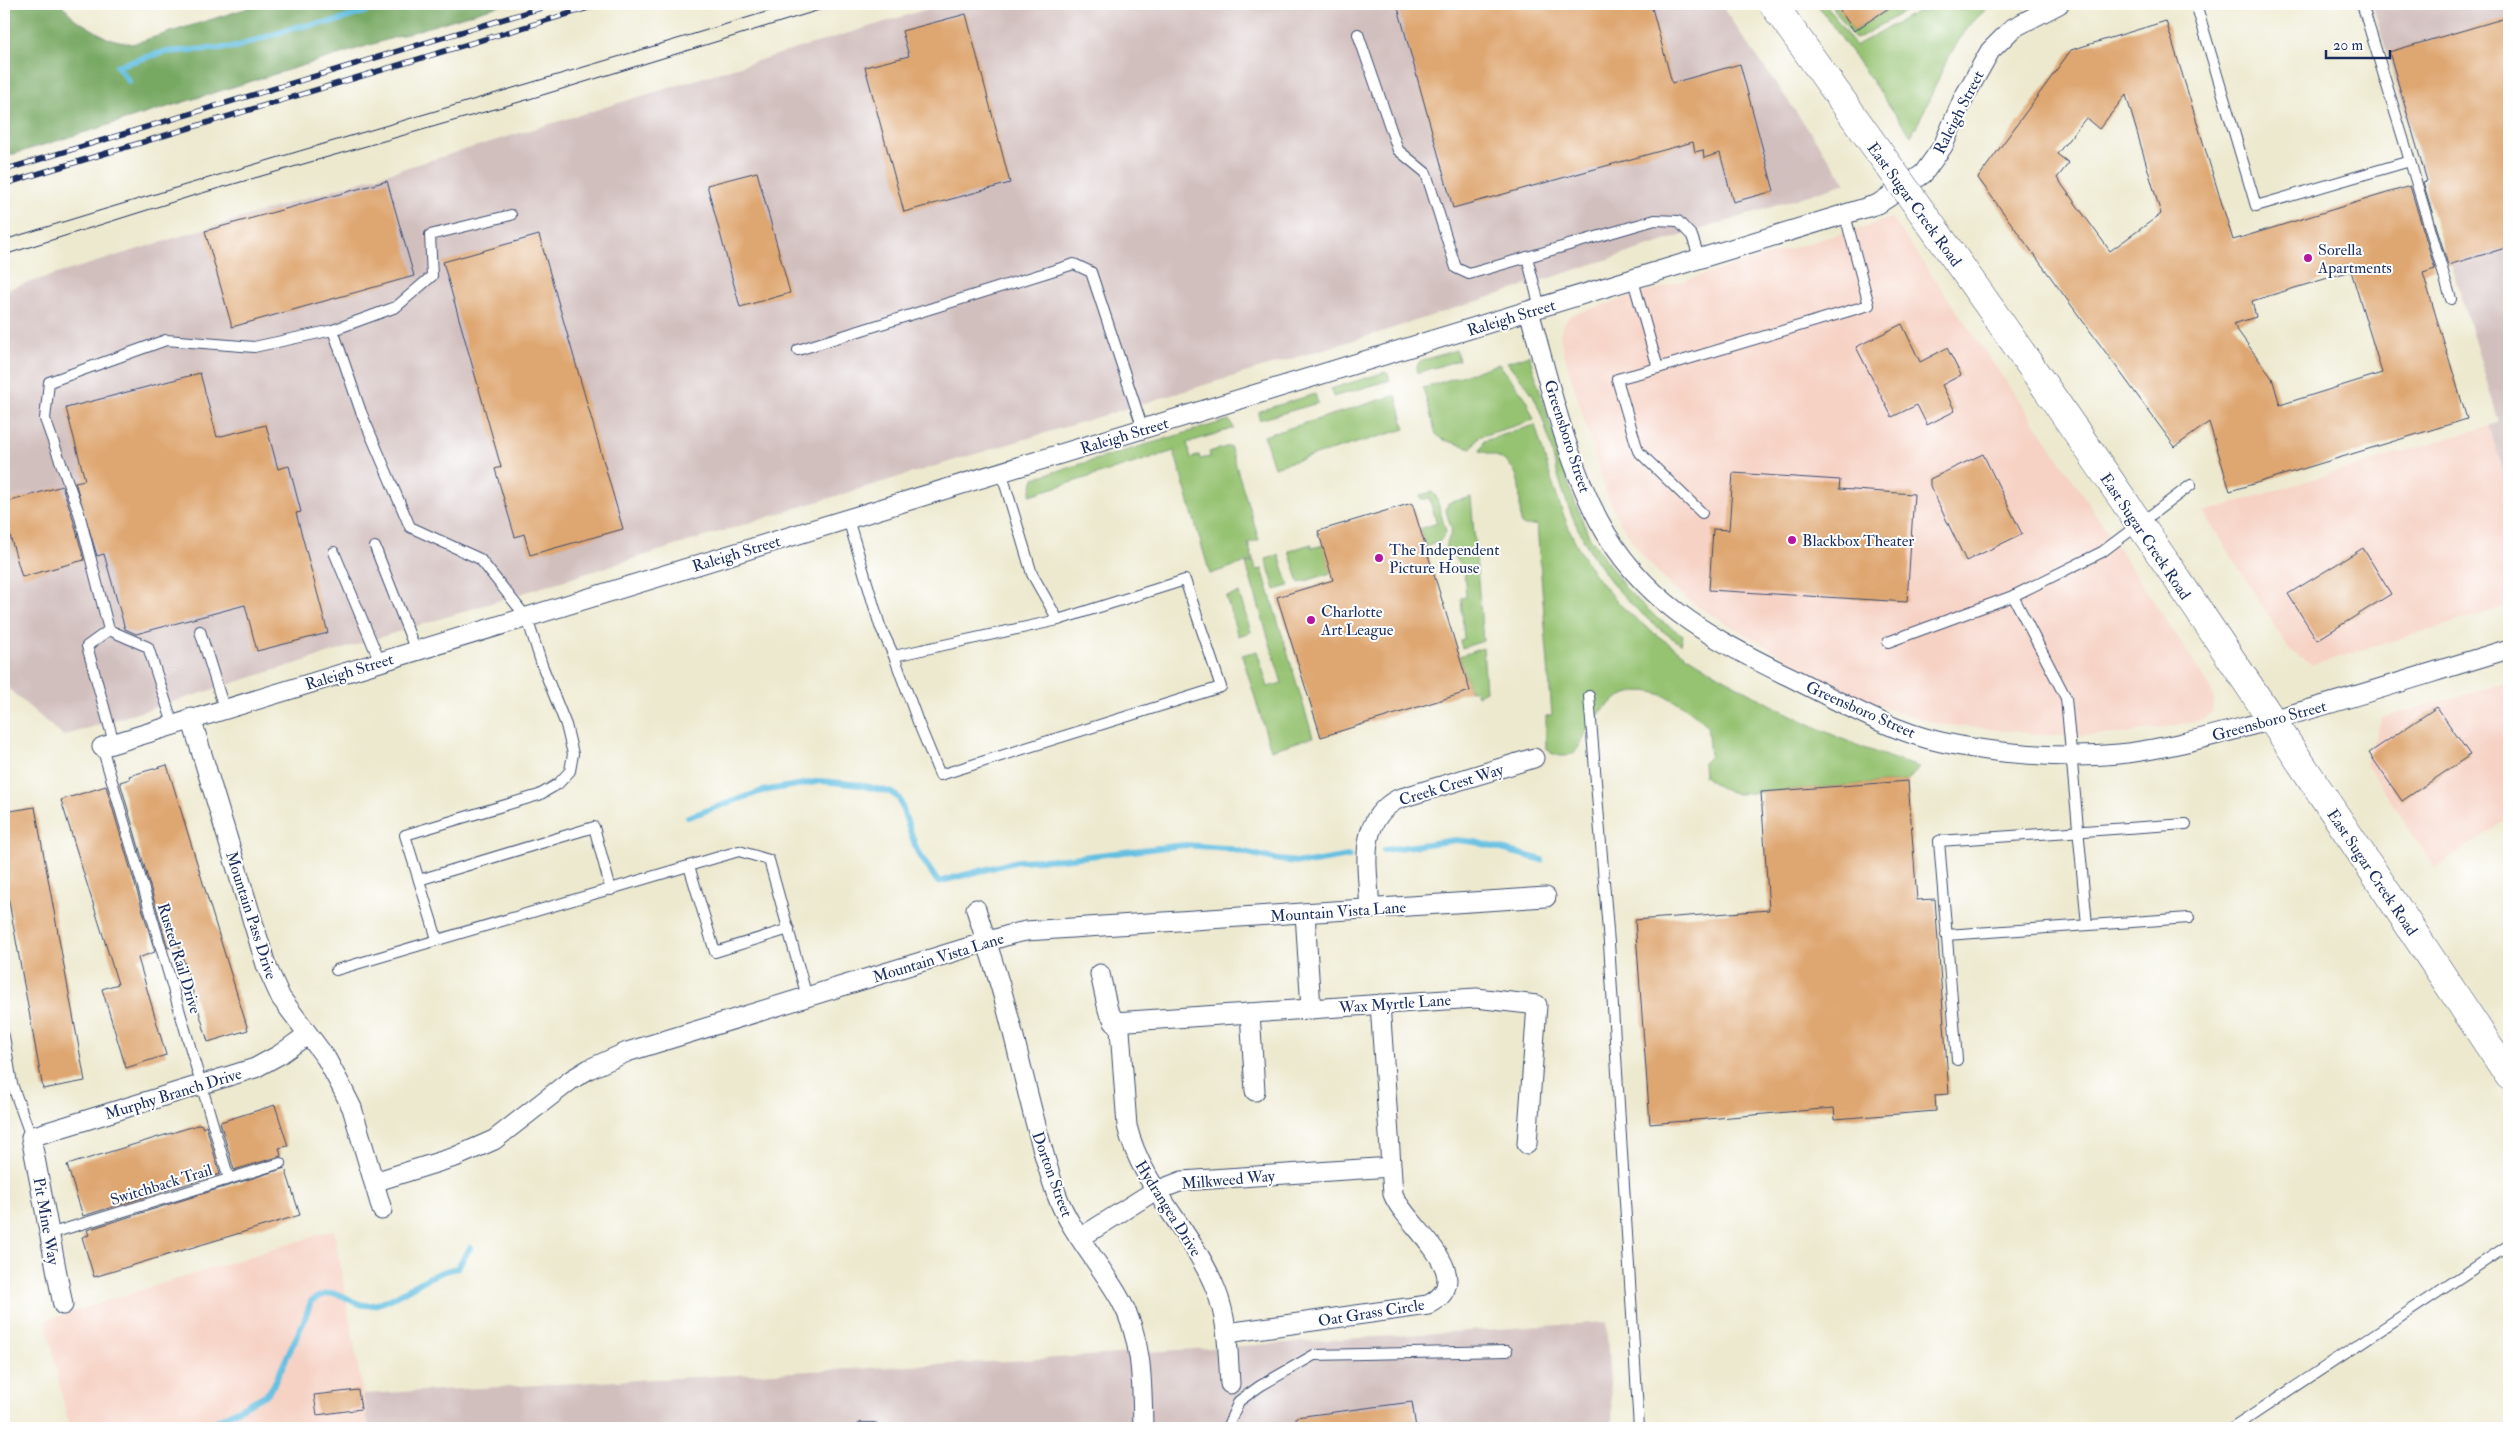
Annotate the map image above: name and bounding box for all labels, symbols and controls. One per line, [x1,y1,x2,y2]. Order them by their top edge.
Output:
scale bar [2326,28,2389,60]
text: 20 m [2333,36,2363,55]
street label: Raleigh Street [1929,67,1989,158]
street label: East Sugar Creek Road [1862,139,1966,271]
place label: Sorella Apartments [2317,240,2392,279]
marker: Sorella Apartments [2302,252,2314,264]
street label: Raleigh Street [1465,295,1558,341]
street label: Greensboro Street [1539,377,1595,495]
street label: Raleigh Street [1078,413,1171,459]
street label: East Sugar Creek Road [2095,469,2195,604]
street label: Raleigh Street [690,531,783,577]
place label: Blackbox Theater [1802,531,1914,551]
marker: Blackbox Theater [1786,534,1798,546]
place label: The Independent Picture House [1389,540,1499,578]
marker: The Independent Picture House [1373,552,1385,564]
place label: Charlotte Art League [1320,602,1394,640]
marker: Charlotte Art League [1305,614,1317,626]
street label: Raleigh Street [303,649,396,695]
street label: Greensboro Street [1803,677,1918,743]
street label: Greensboro Street [2210,696,2329,746]
street label: Creek Crest Way [1397,759,1507,810]
street label: East Sugar Creek Road [2322,805,2422,940]
street label: Mountain Pass Drive [221,849,281,982]
street label: Mountain Vista Lane [1269,897,1407,927]
street label: Rusted Rail Drive [153,901,205,1016]
street label: Mountain Vista Lane [870,928,1007,987]
street label: Wax Myrtle Lane [1337,990,1452,1018]
street label: Murphy Branch Drive [102,1064,245,1125]
street label: Dorton Street [1027,1129,1077,1220]
street label: Hydrangea Drive [1131,1157,1206,1261]
street label: Switchback Trail [108,1160,215,1210]
street label: Milkweed Way [1180,1166,1277,1194]
street label: Pit Mine Way [28,1176,64,1267]
street label: Oat Grass Circle [1317,1295,1426,1331]

